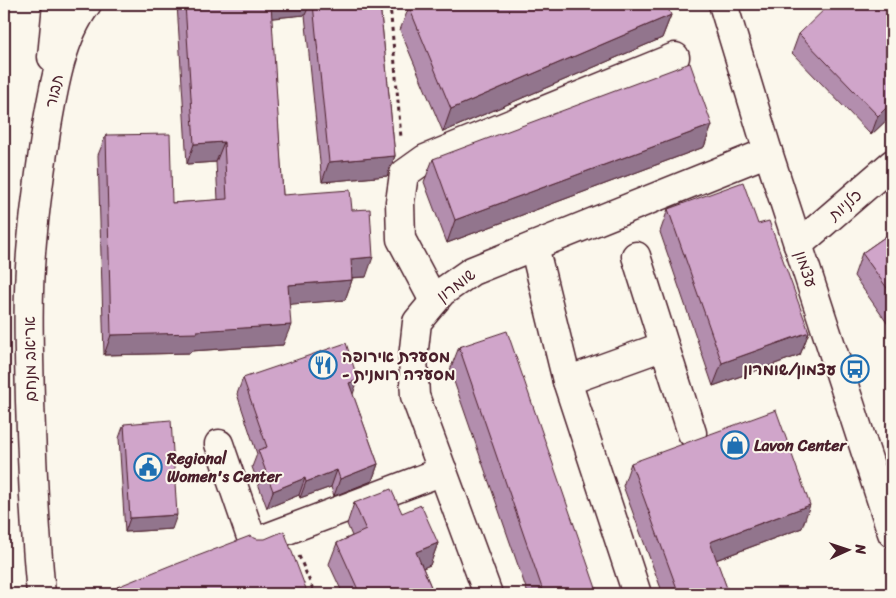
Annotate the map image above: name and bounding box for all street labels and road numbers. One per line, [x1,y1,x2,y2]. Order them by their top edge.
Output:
street label: תבור [36,71,72,111]
street label: כלניות [821,182,869,229]
street label: עצמון [786,247,826,291]
street label: שומרון [430,260,482,310]
street label: אריאב מנחם [15,316,45,402]

